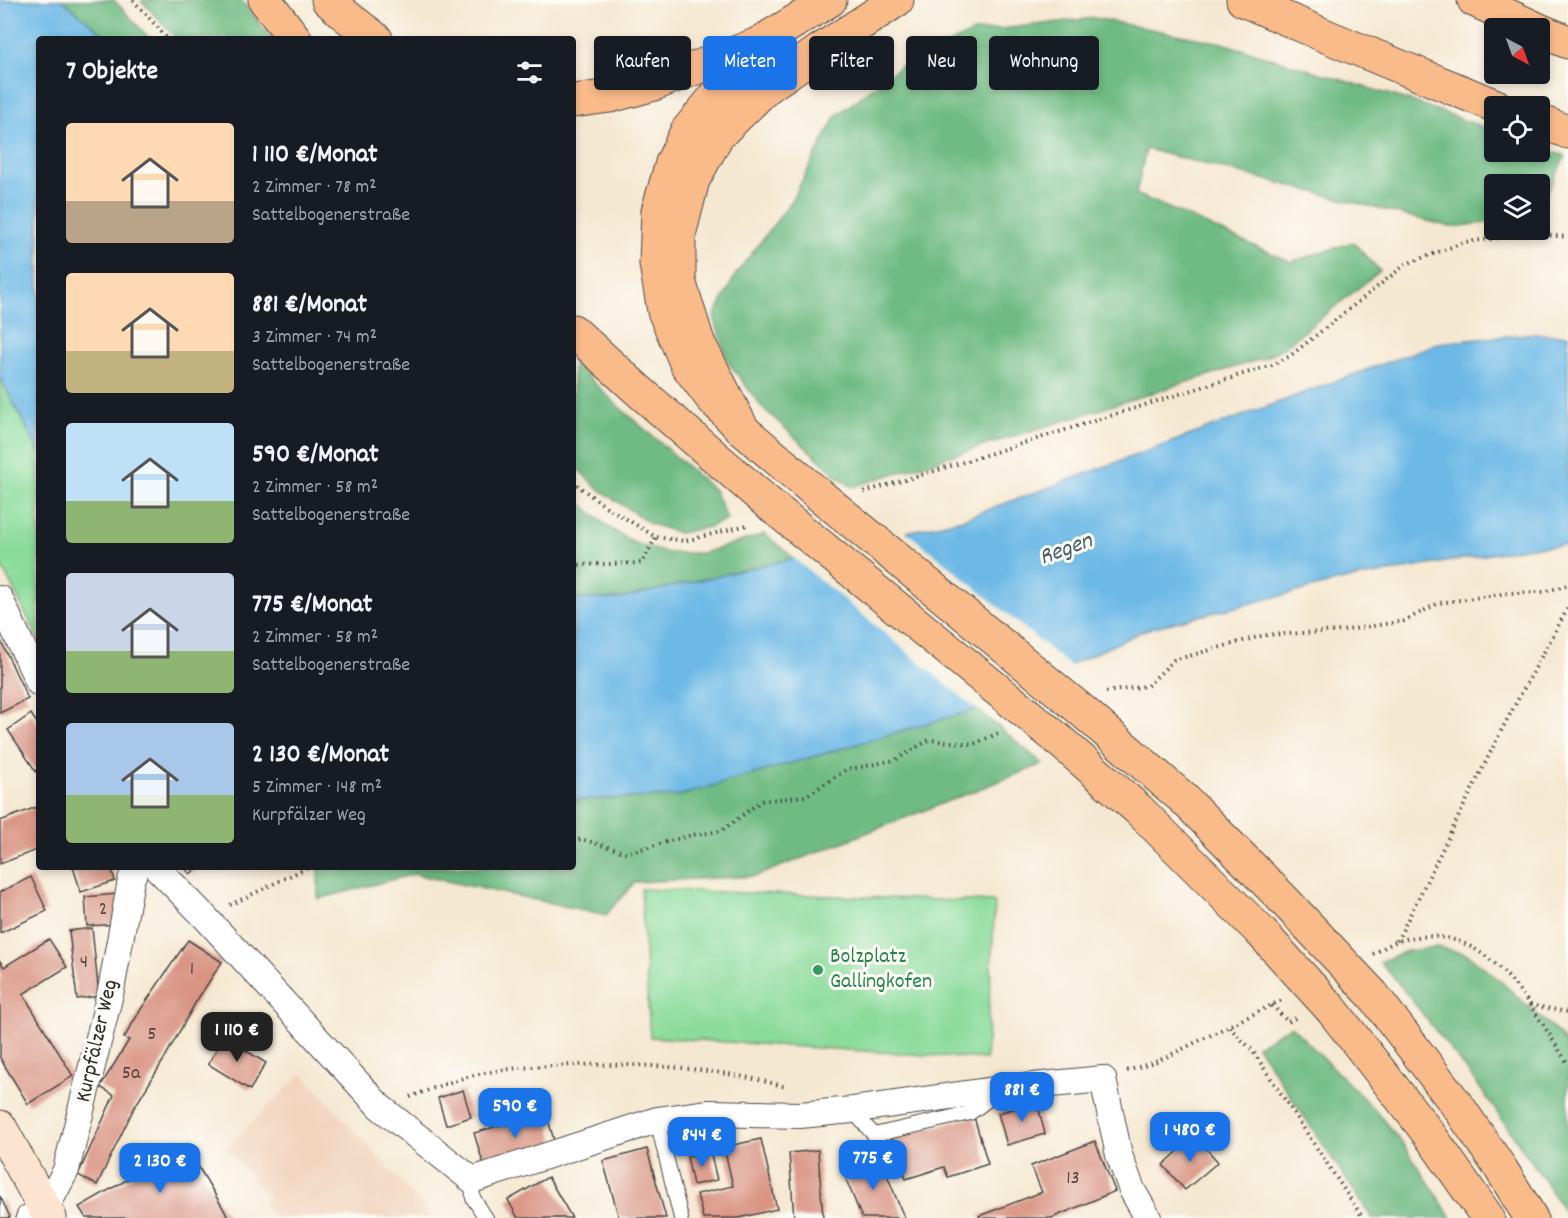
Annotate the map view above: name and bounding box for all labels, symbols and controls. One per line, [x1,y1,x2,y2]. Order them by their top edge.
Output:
north arrow [1484,18,1550,84]
map controls [1484,18,1550,240]
chip: Kaufen [594,36,691,90]
chip: Mieten [703,36,797,90]
chip: Filter [809,36,894,90]
chip: Neu [906,36,977,90]
chip: Wohnung [989,36,1099,90]
text: 7 Objekte [66,54,158,91]
icon: filters [513,56,546,89]
button: locate [1484,96,1550,162]
text: 1 110 €/Monat [252,137,378,174]
icon: home [114,147,186,219]
text: 2 Zimmer · 78 m² [252,174,377,202]
button: layers [1484,174,1550,240]
text: Sattelbogenerstraße [252,202,410,230]
text: 881 €/Monat [252,287,367,324]
icon: home [114,297,186,369]
text: 3 Zimmer · 74 m² [252,324,377,352]
text: Sattelbogenerstraße [252,352,410,380]
text: 590 €/Monat [252,437,379,474]
icon: home [114,447,186,519]
text: 2 Zimmer · 58 m² [252,474,378,502]
text: Sattelbogenerstraße [252,502,410,530]
water label: Regen [1035,524,1098,575]
text: 775 €/Monat [252,587,372,624]
icon: home [114,597,186,669]
text: 2 Zimmer · 58 m² [252,624,378,652]
text: Sattelbogenerstraße [252,652,410,680]
text: 2 130 €/Monat [252,737,389,774]
icon: home [114,747,186,819]
text: 5 Zimmer · 148 m² [252,774,382,802]
text: Kurpfälzer Weg [252,802,366,830]
house number: 2 [99,896,107,924]
place label: Bolzplatz Gallingkofen [830,942,932,998]
house number: 4 [80,949,88,977]
house number: 1 [190,956,194,984]
marker: Bolzplatz Gallingkofen [811,963,825,977]
street label: Kurpfälzer Weg [69,977,127,1105]
pin: 1 110 € [182,1012,292,1063]
text: 1 110 € [215,1017,259,1045]
house number: 5 [147,1021,157,1049]
house number: 5a [122,1060,141,1088]
pin: 881 € [980,1072,1064,1123]
text: 881 € [1004,1077,1040,1105]
pin: 590 € [473,1088,557,1139]
text: 590 € [492,1093,538,1121]
pin: 1 480 € [1135,1112,1245,1163]
pin: 844 € [660,1117,744,1168]
text: 1 480 € [1164,1117,1216,1145]
text: 844 € [682,1122,722,1150]
pin: 775 € [831,1140,915,1191]
pin: 2 130 € [105,1143,215,1194]
text: 775 € [853,1145,893,1173]
text: 2 130 € [133,1148,187,1176]
house number: 13 [1066,1165,1080,1193]

